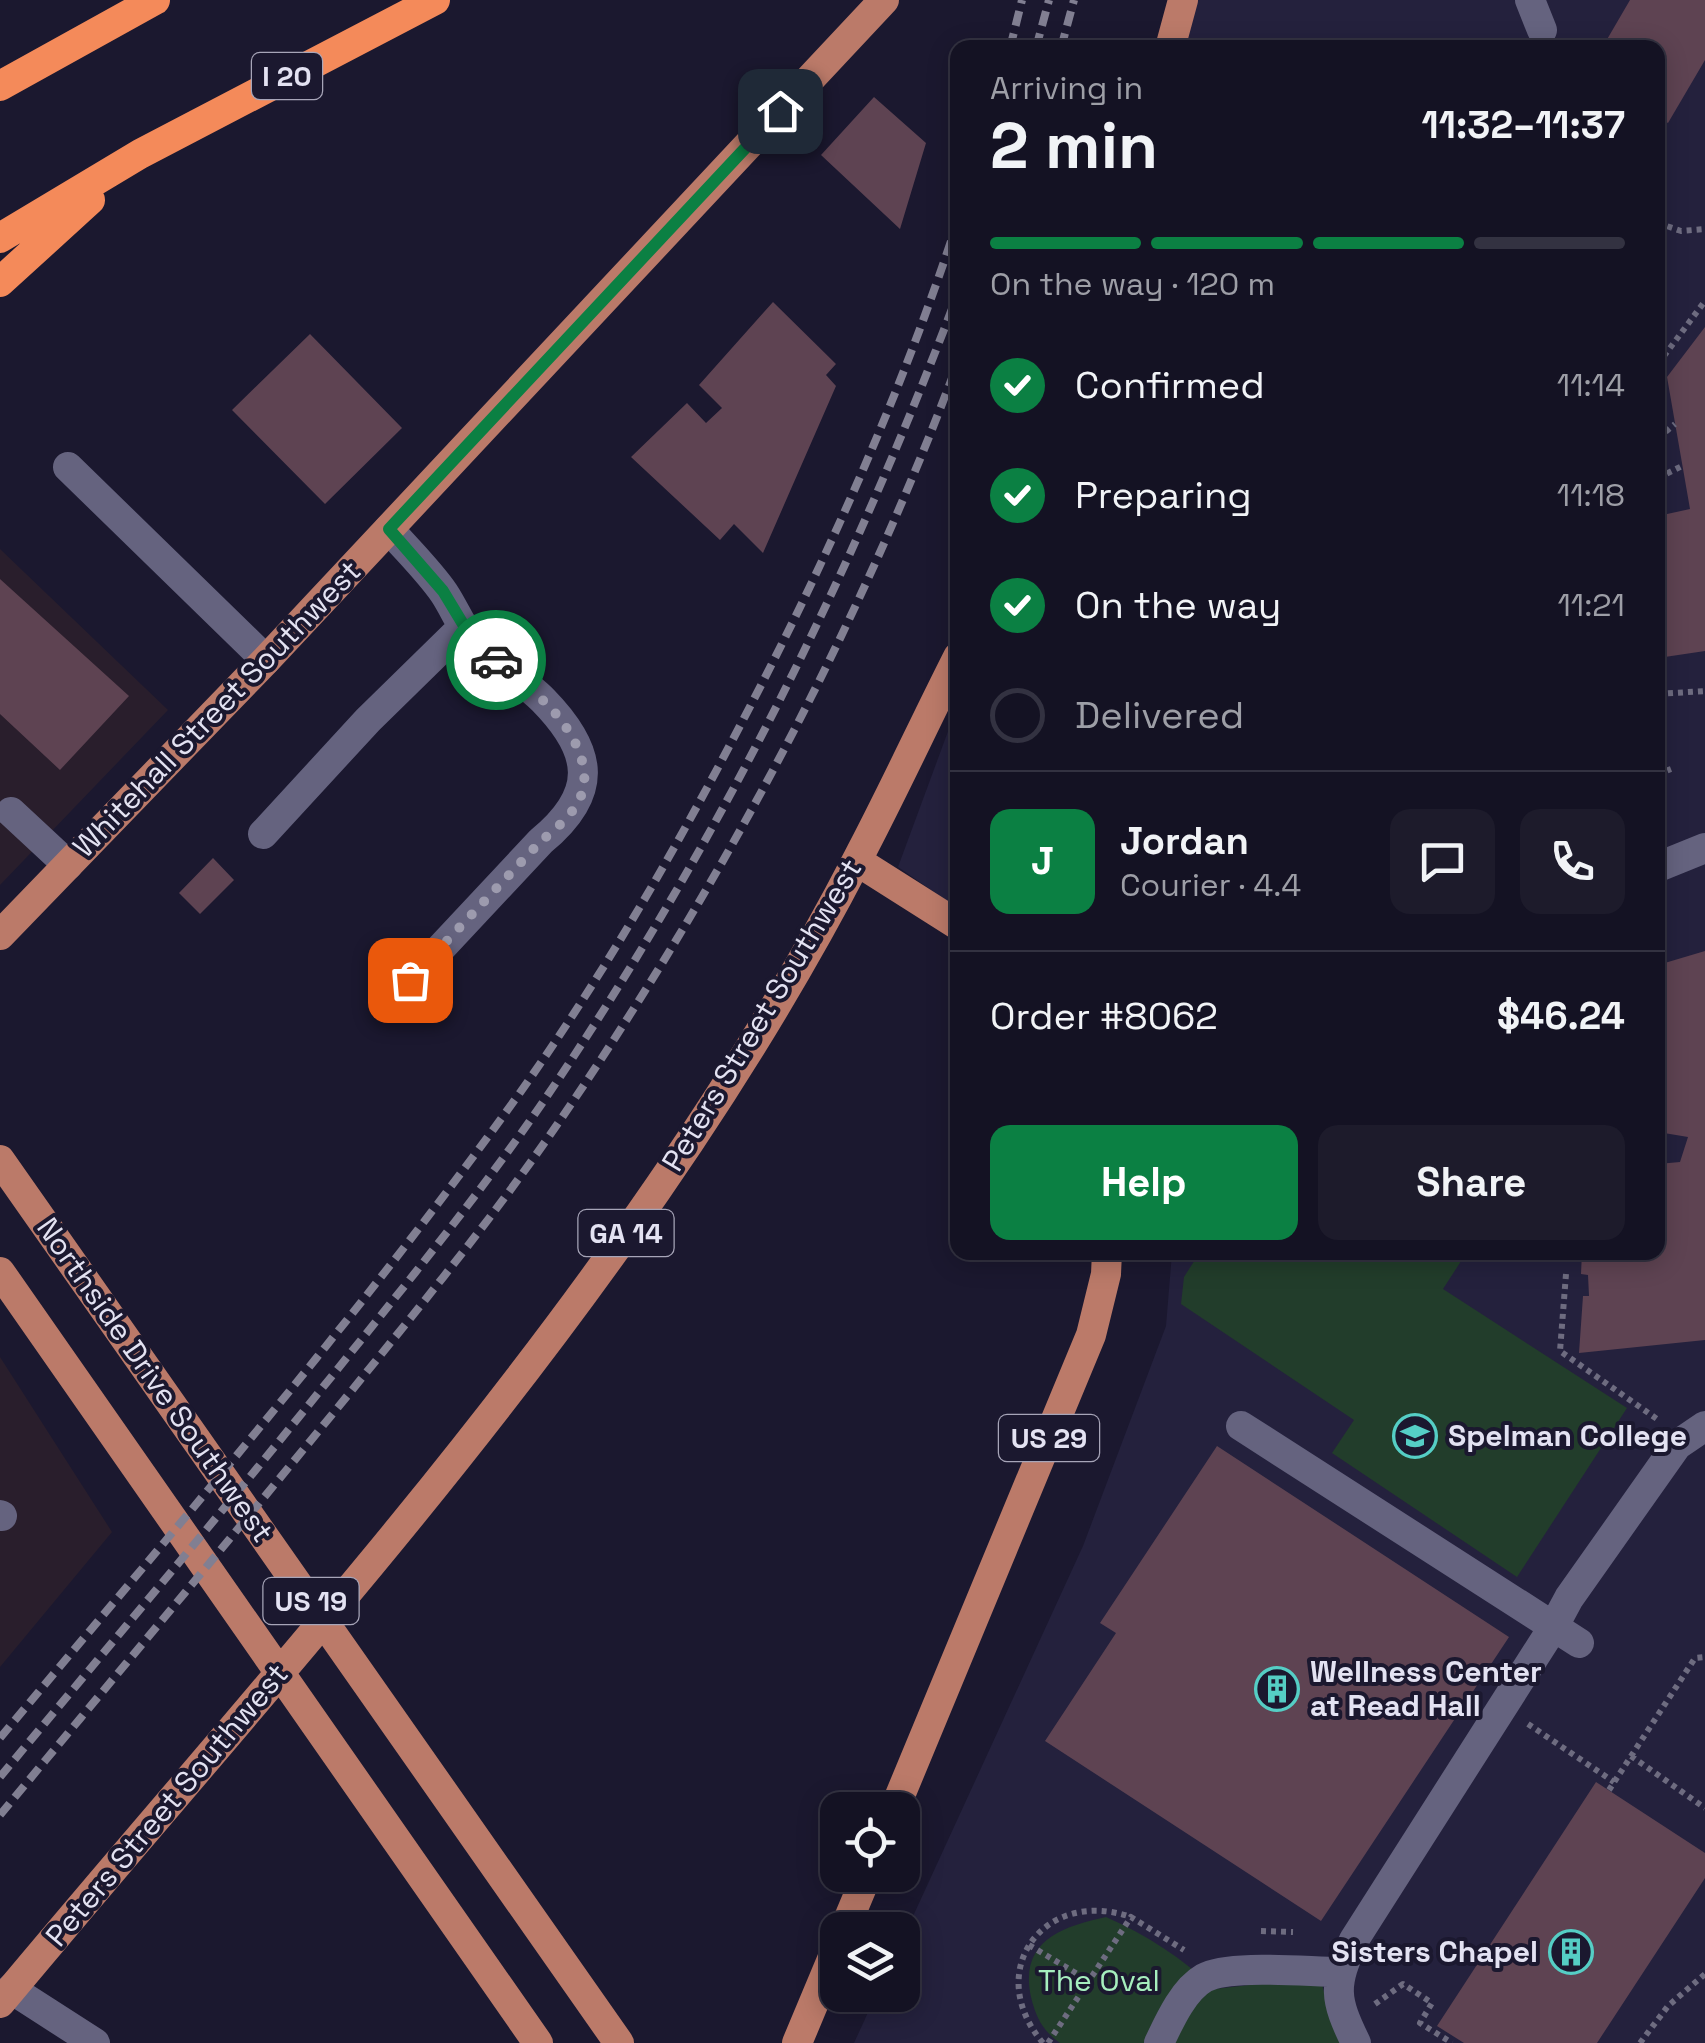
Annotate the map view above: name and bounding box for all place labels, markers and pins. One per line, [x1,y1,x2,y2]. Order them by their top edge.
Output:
pin [738,69,823,154]
pin [368,938,453,1023]
school or university icon: Spelman College [1392,1413,1438,1459]
place label: Spelman College [1448,1416,1687,1455]
place label: Wellness Center at Read Hall [1310,1652,1542,1725]
building icon: Wellness Center at Read Hall [1254,1666,1300,1712]
building icon: Sisters Chapel [1548,1929,1594,1975]
place label: Sisters Chapel [1332,1932,1538,1971]

